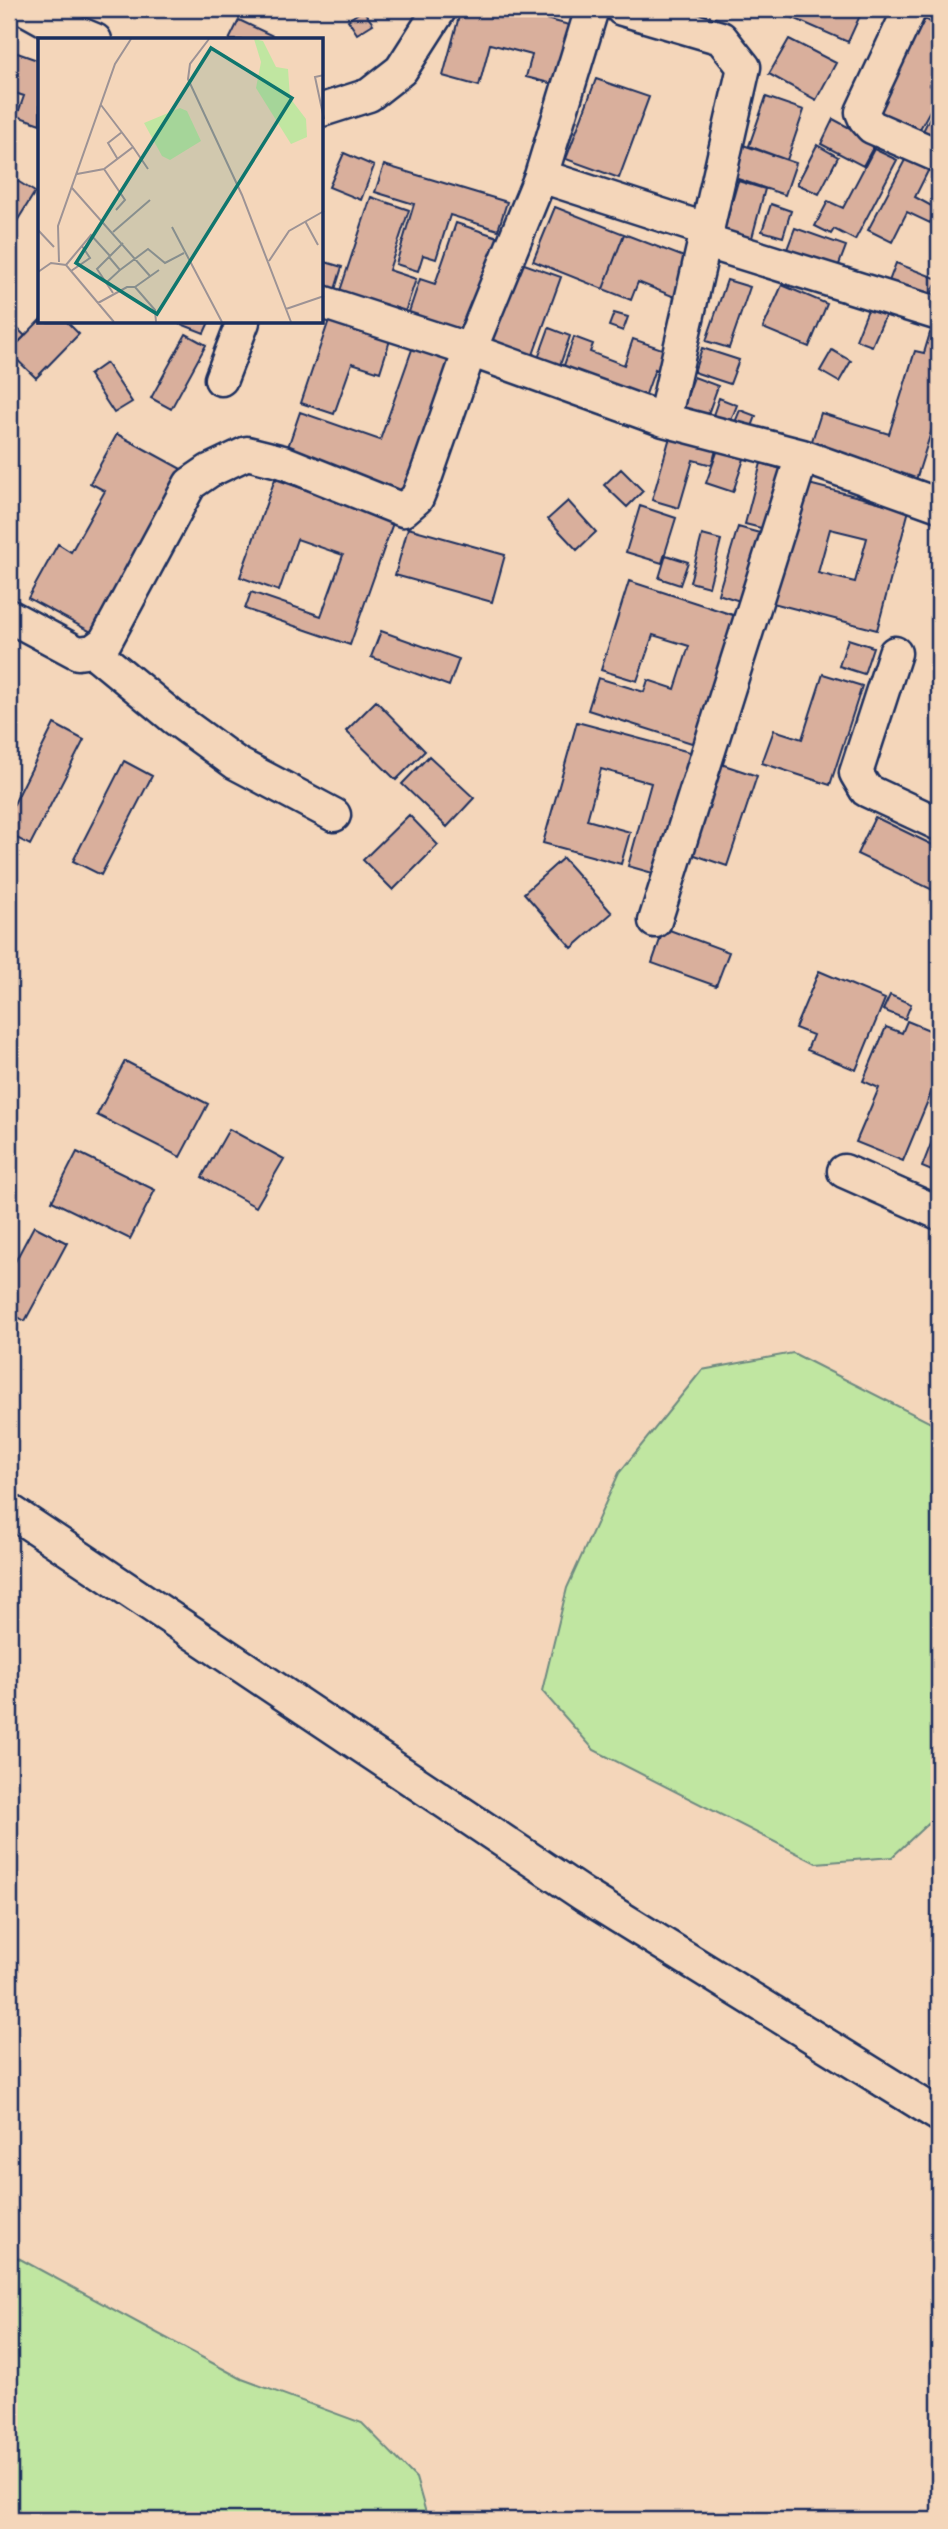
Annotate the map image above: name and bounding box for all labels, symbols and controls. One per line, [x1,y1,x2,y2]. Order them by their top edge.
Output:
inset map [38,38,324,324]

